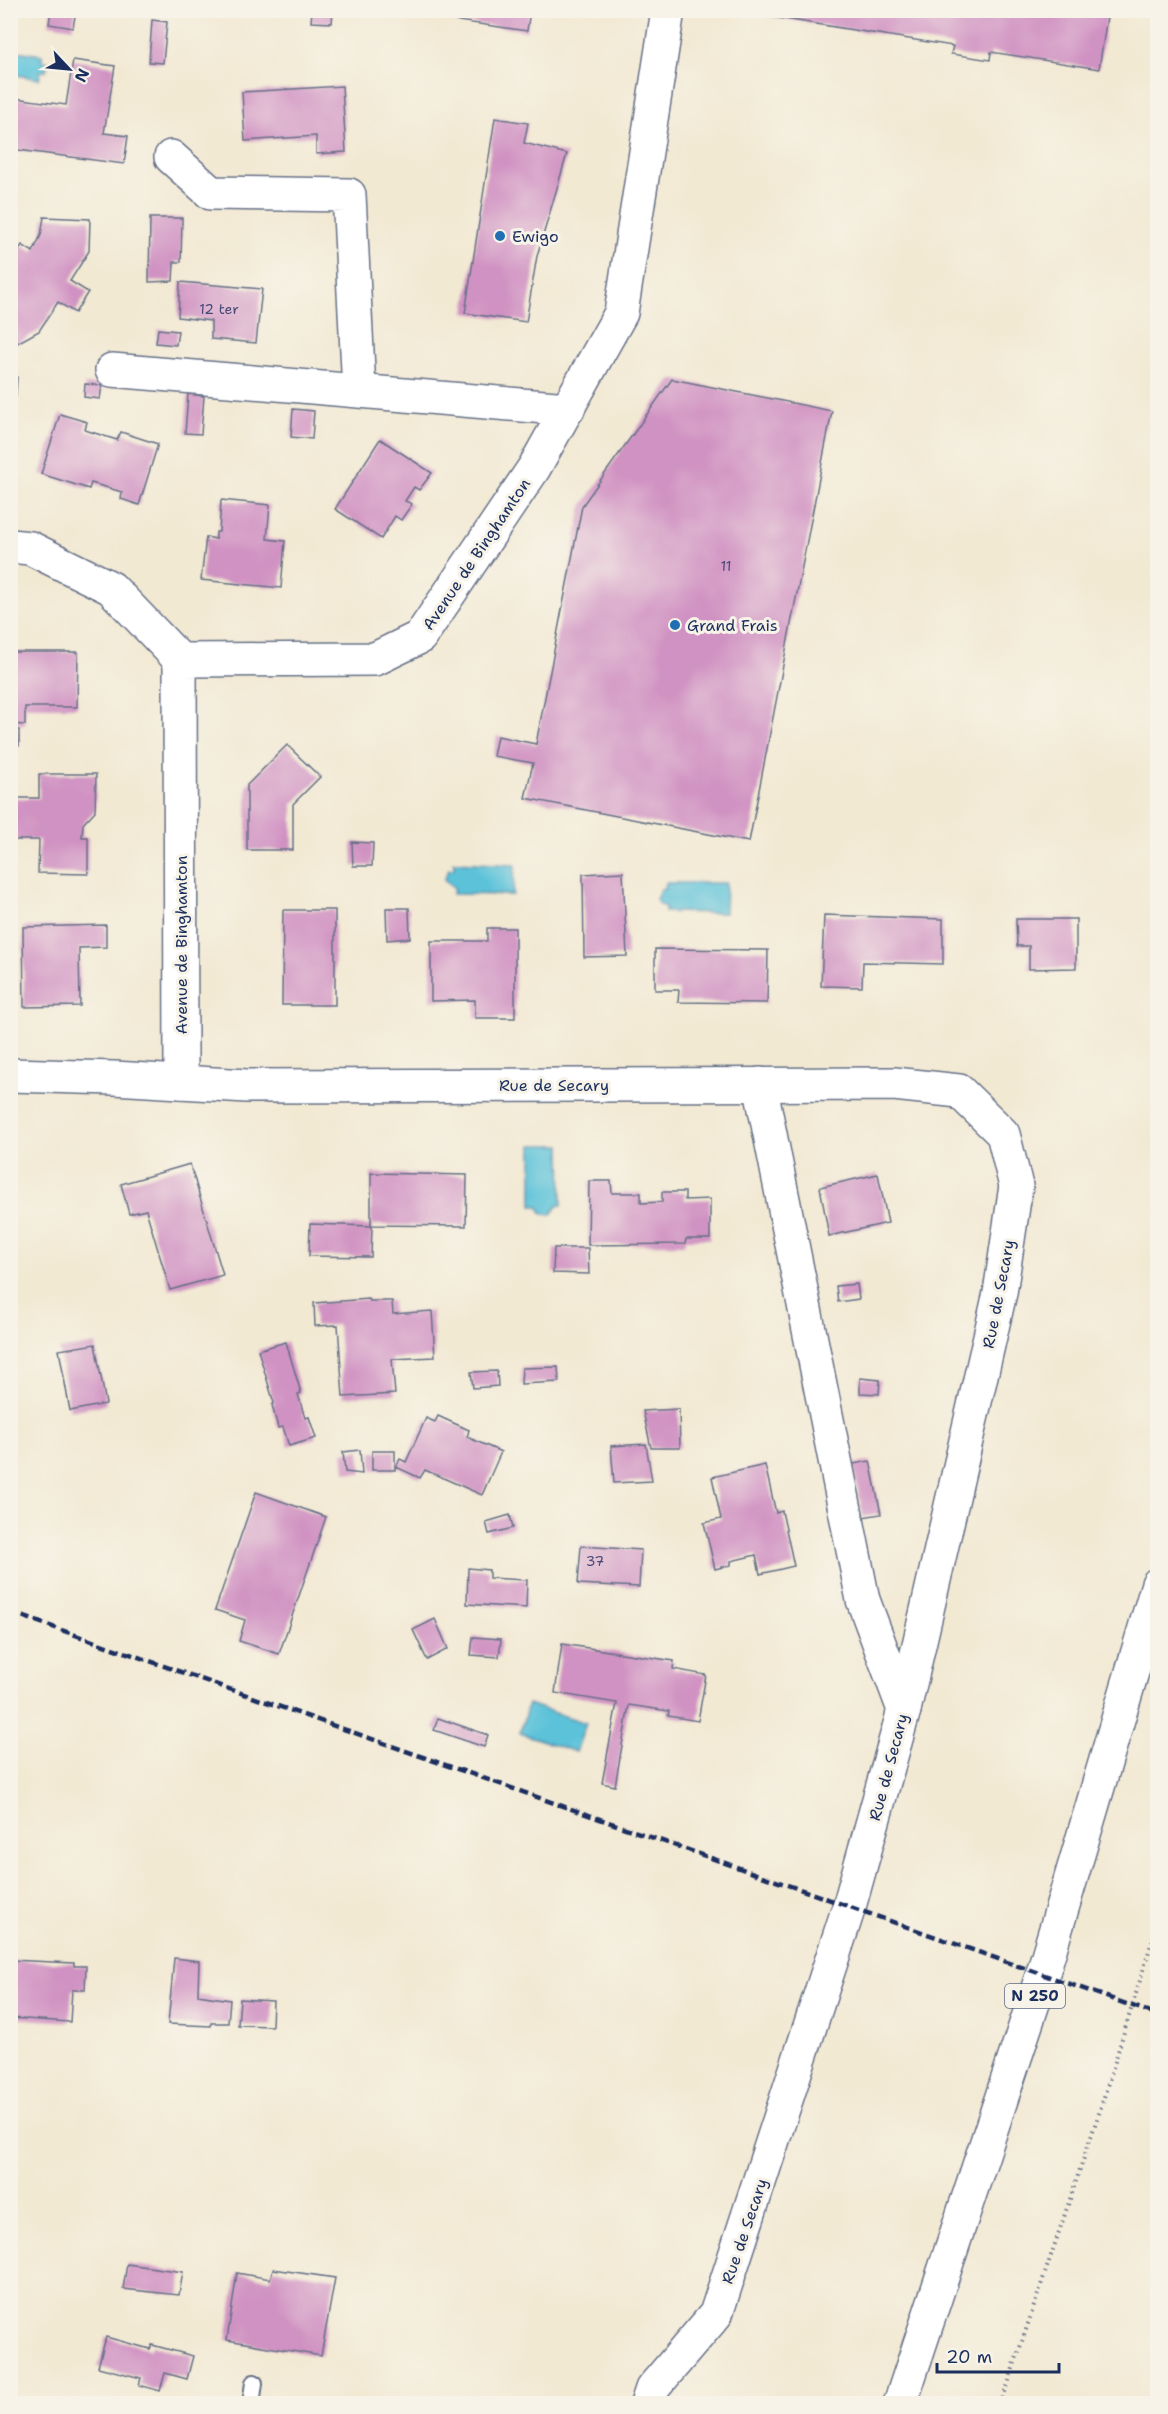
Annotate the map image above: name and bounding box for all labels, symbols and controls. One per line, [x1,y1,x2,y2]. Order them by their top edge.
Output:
north arrow [39,39,99,99]
text: N [70,65,94,86]
place label: Ewigo [512,226,559,247]
marker: Ewigo [493,229,507,243]
house number: 12 ter [199,300,239,318]
street label: Avenue de Binghamton [418,474,535,634]
house number: 11 [720,557,732,575]
place label: Grand Frais [687,615,778,636]
marker: Grand Frais [668,618,682,632]
street label: Avenue de Binghamton [171,855,192,1035]
street label: Rue de Secary [499,1075,609,1096]
street label: Rue de Secary [978,1238,1019,1350]
house number: 37 [586,1552,604,1570]
street label: Rue de Secary [864,1711,913,1823]
road number: N 250 [1005,1984,1065,2008]
street label: Rue de Secary [717,2176,772,2287]
scale bar [937,2336,1058,2374]
text: 20 m [946,2345,992,2369]

